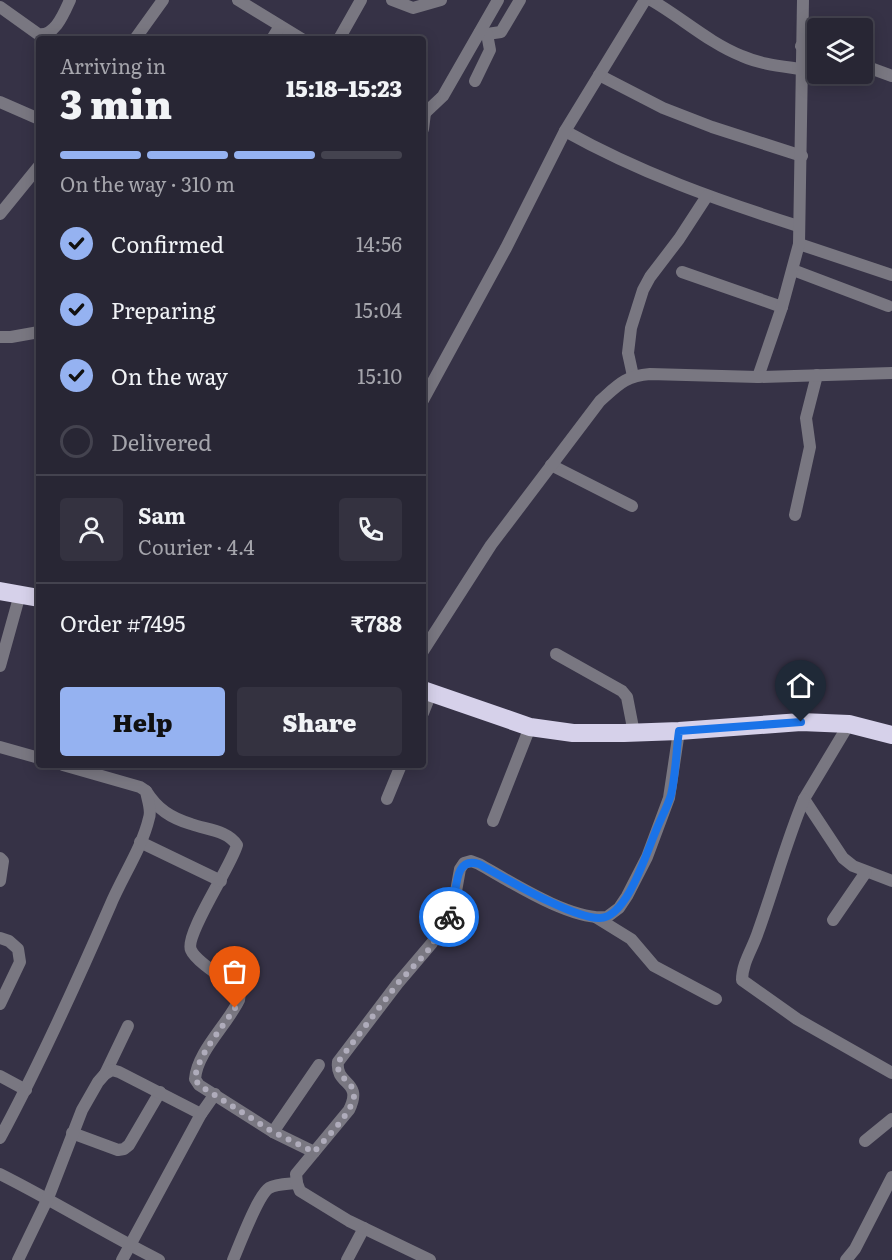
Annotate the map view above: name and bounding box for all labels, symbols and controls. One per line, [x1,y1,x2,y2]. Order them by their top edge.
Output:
map controls [807,18,873,84]
button: layers [807,18,873,84]
text: Arriving in [60,50,166,80]
text: 15:18–15:23 [286,71,402,104]
text: 3 min [60,73,172,131]
text: On the way · 310 m [60,168,235,198]
icon: check [60,227,93,260]
text: Confirmed [111,227,224,260]
text: 14:56 [356,228,402,258]
icon: check [60,293,93,326]
text: Preparing [111,293,215,326]
text: 15:04 [354,294,402,324]
icon: check [60,359,93,392]
text: On the way [111,359,228,392]
text: 15:10 [357,360,402,390]
text: Delivered [111,425,212,458]
button: person [60,498,123,561]
text: Sam [138,498,186,531]
button: phone [339,498,402,561]
text: Courier · 4.4 [138,531,255,561]
text: Order #7495 [60,606,185,639]
text: ₹788 [351,606,402,639]
pin [775,660,826,722]
icon: home [784,669,817,702]
button: Help [60,687,225,756]
button: Share [237,687,402,756]
courier [419,887,479,947]
icon: bike [433,901,466,934]
pin [209,946,260,1008]
icon: bag [218,955,251,988]

